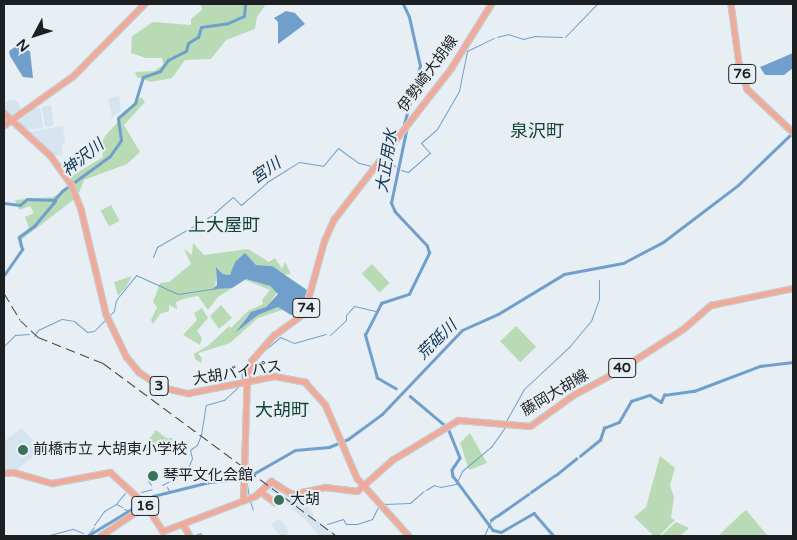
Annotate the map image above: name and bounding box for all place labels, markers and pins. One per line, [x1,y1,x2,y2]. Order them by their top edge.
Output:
place label: 前橋市立 大胡東小学校 [33,441,187,459]
marker: 前橋市立 大胡東小学校 [17,444,29,456]
place label: 琴平文化会館 [163,467,253,485]
marker: 琴平文化会館 [147,470,159,482]
place label: 大胡 [290,491,320,509]
marker: 大胡 [272,493,286,507]

